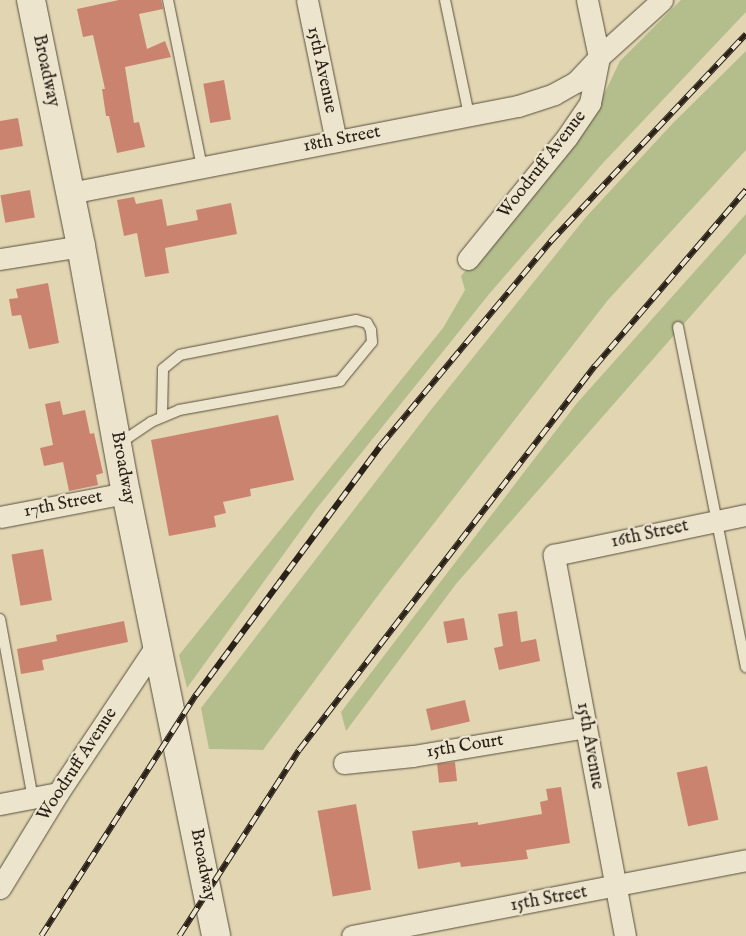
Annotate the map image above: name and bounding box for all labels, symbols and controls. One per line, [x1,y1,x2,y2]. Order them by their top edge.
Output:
street label: 15th Avenue [301,25,341,115]
street label: Broadway [27,33,63,109]
street label: Woodruff Avenue [494,107,592,223]
street label: 18th Street [302,122,382,158]
street label: Broadway [105,430,139,506]
street label: 17th Street [22,487,104,523]
street label: 16th Street [609,516,691,554]
street label: 15th Avenue [571,701,607,791]
street label: Woodruff Avenue [33,704,123,826]
street label: 15th Court [425,730,505,764]
street label: Broadway [184,827,220,903]
street label: 15th Street [509,883,589,917]

